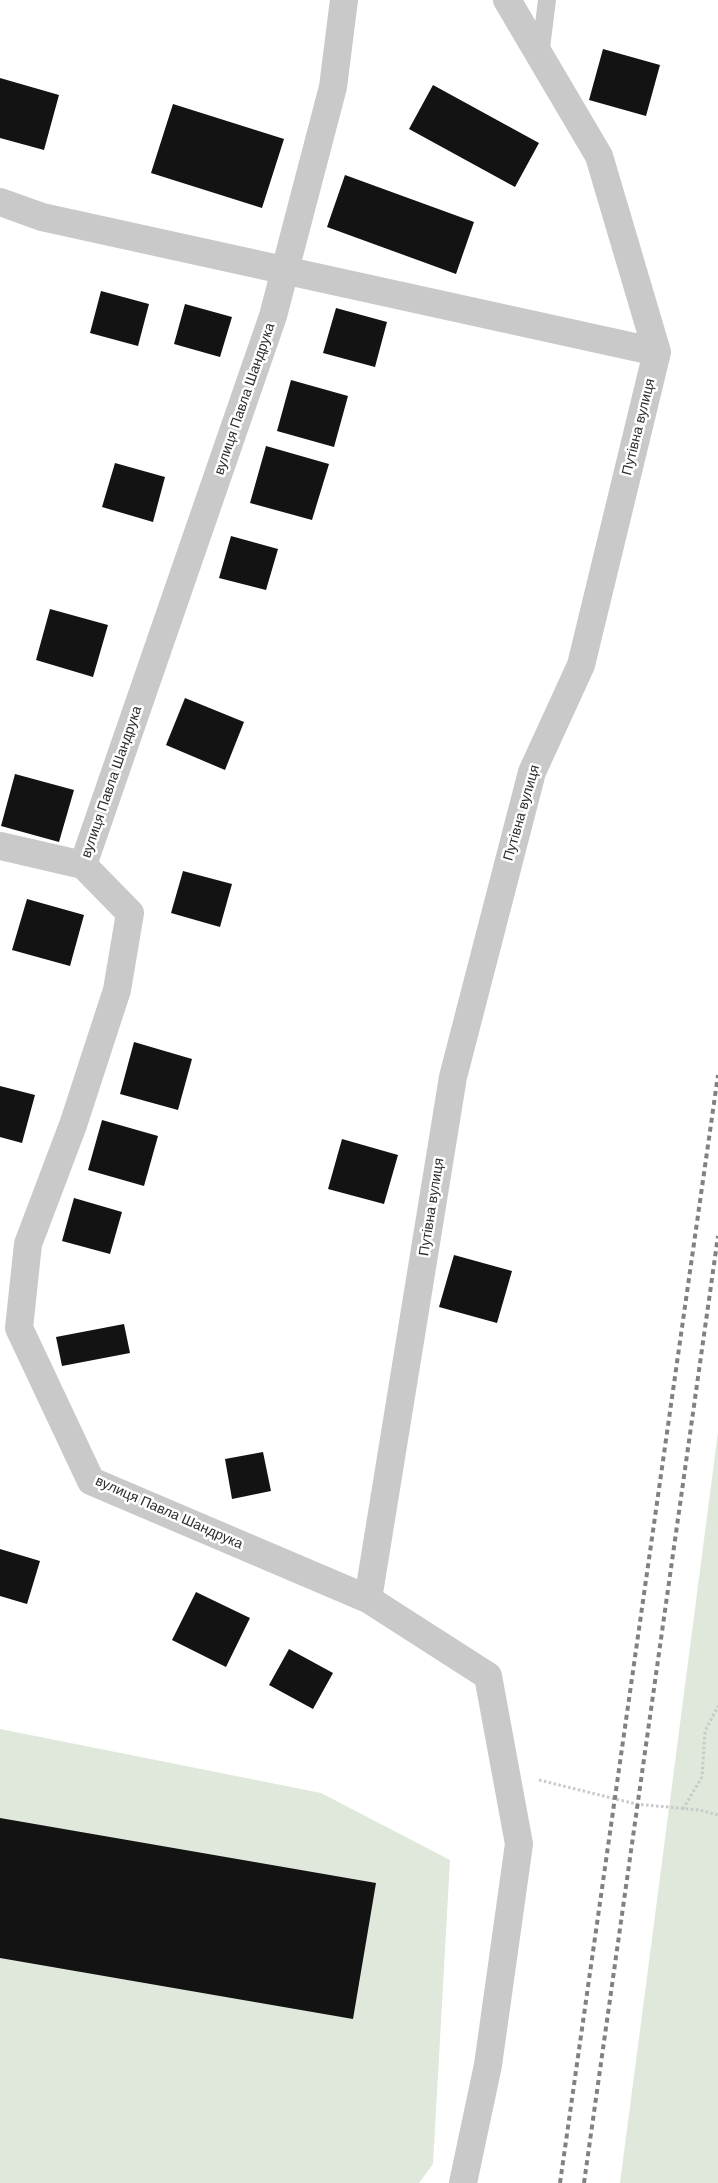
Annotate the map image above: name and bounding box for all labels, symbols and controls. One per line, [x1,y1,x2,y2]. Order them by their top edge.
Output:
street label: вулиця Павла Шандрука [211,321,279,477]
street label: Путівна вулиця [619,377,659,477]
street label: вулиця Павла Шандрука [78,704,146,860]
street label: Путівна вулиця [500,763,544,863]
street label: Путівна вулиця [416,1157,448,1257]
street label: вулиця Павла Шандрука [93,1473,245,1553]

